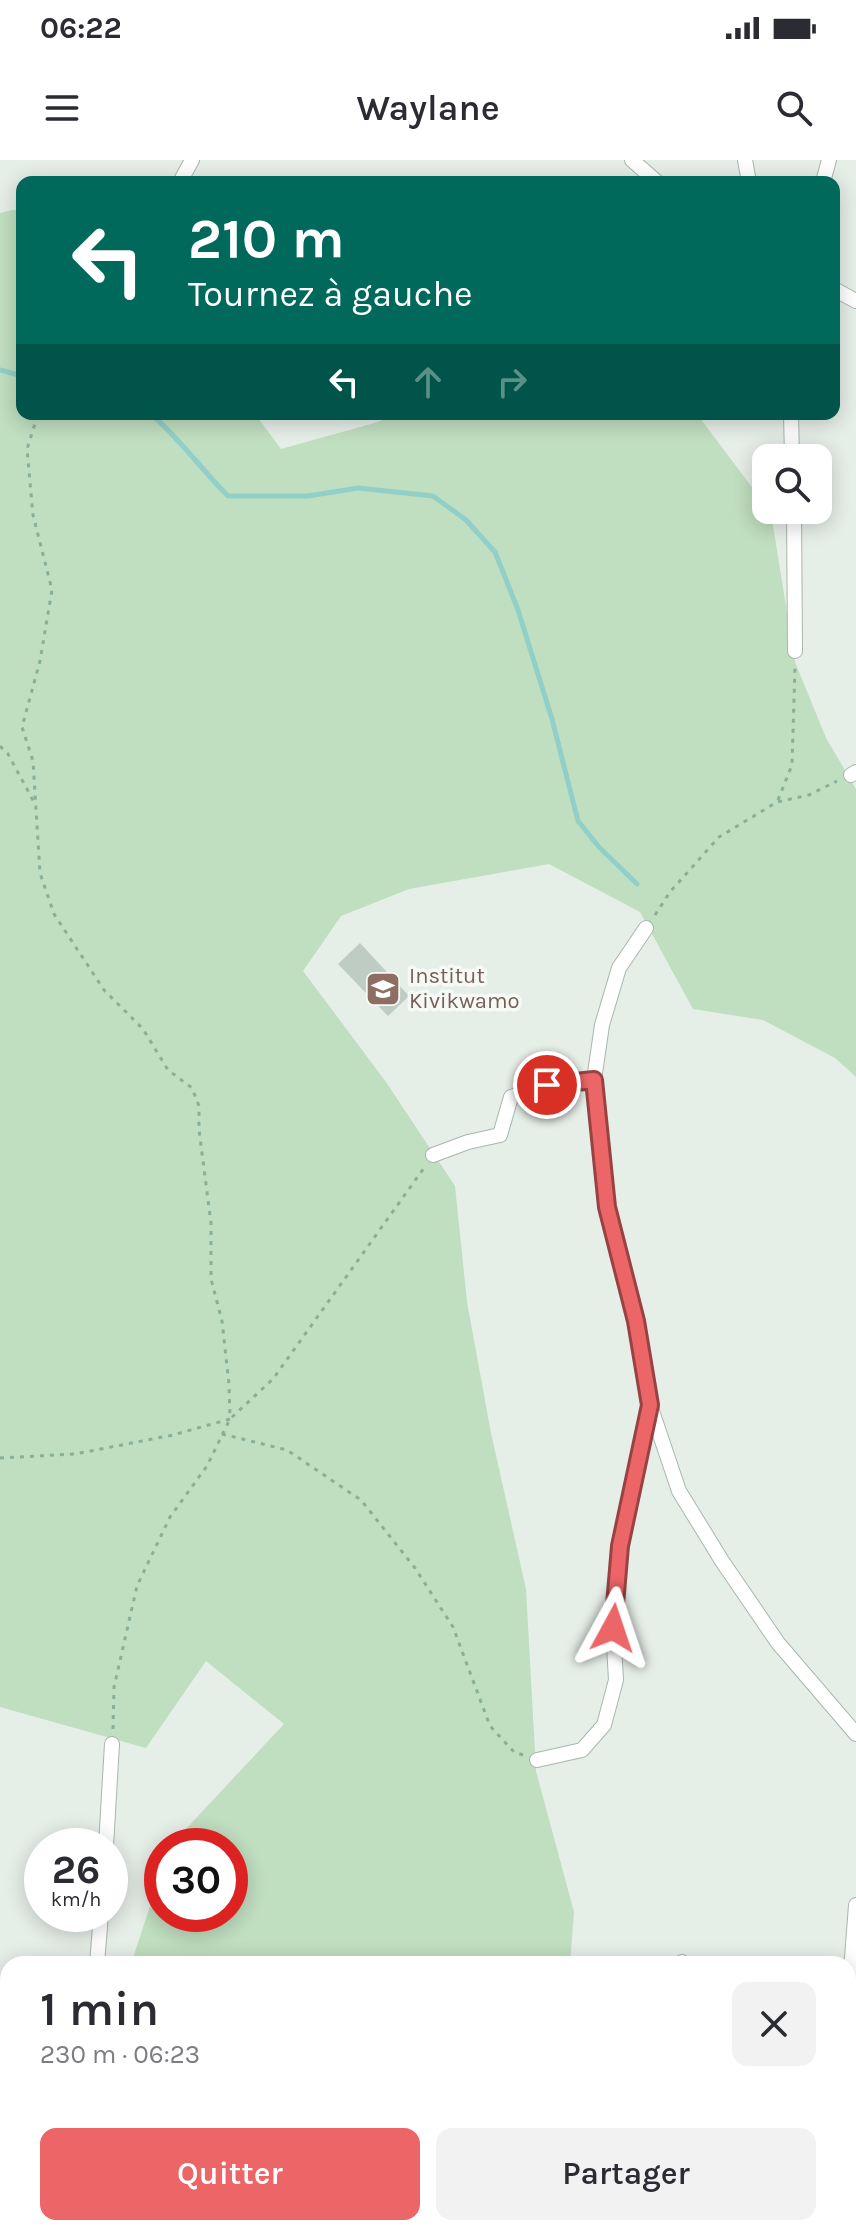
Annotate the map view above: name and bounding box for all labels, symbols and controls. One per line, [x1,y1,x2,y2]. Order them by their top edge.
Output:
text: 06:22 [40,10,122,46]
icon: menu [40,86,84,130]
icon: search [772,86,816,130]
text: Waylane [356,87,500,129]
text: 210 m [188,206,345,271]
icon: left [56,208,160,312]
text: Tournez à gauche [188,273,473,315]
icon: left [322,360,366,404]
icon: ahead [406,360,450,404]
icon: right [490,360,534,404]
map controls [752,444,832,524]
button: search [752,444,832,524]
place label: Institut Kivikwamo [409,963,520,1014]
school or university icon: Institut Kivikwamo [364,970,402,1008]
pin [513,1051,581,1119]
icon: arrive [525,1063,569,1107]
position arrow [571,1586,655,1670]
speed limit sign: 30 [144,1828,248,1932]
text: 26 [52,1846,100,1893]
text: km/h [51,1888,101,1911]
text: 1 min [40,1981,159,2037]
button: close [732,1982,816,2066]
text: 230 m · 06:23 [40,2039,200,2070]
button: Quitter [40,2128,420,2220]
button: Partager [436,2128,816,2220]

